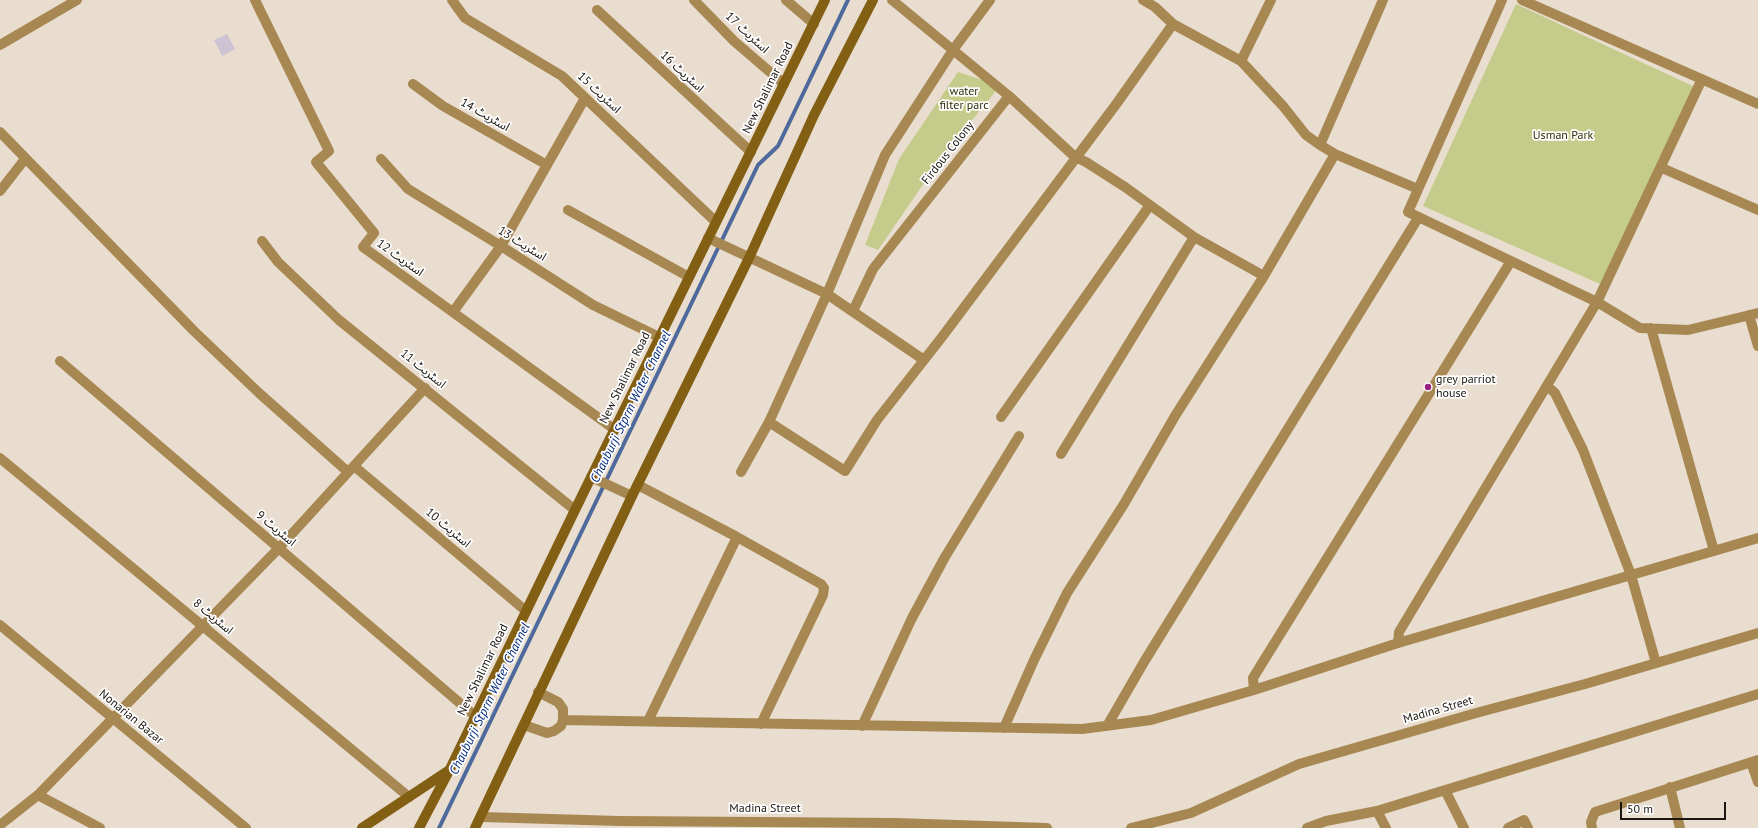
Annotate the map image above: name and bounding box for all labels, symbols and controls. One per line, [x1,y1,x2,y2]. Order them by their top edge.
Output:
street label: اسٹریٹ 17 [722,9,772,57]
street label: New Shalimar Road [740,40,796,136]
street label: اسٹریٹ 16 [657,48,707,96]
street label: اسٹریٹ 15 [574,69,624,117]
park label: water filter parc [939,85,989,113]
street label: اسٹریٹ 14 [458,95,512,135]
street label: Firdous Colony [919,119,977,187]
park label: Usman Park [1533,129,1593,143]
street label: اسٹریٹ 13 [495,224,549,264]
street label: اسٹریٹ 12 [374,236,426,280]
water label: Chauburji Stprm Water Channel [587,329,675,485]
street label: New Shalimar Road [597,330,653,426]
street label: اسٹریٹ 11 [397,346,449,392]
place label: grey parriot house [1436,373,1495,401]
marker: grey parriot house [1423,382,1433,392]
street label: اسٹریٹ 10 [423,505,473,551]
street label: اسٹریٹ 9 [253,508,299,550]
street label: اسٹریٹ 8 [190,596,236,638]
water label: Chauburji Stprm Water Channel [446,621,534,777]
street label: New Shalimar Road [455,622,511,718]
street label: Nonarian Bazar [96,687,166,747]
street label: Madina Street [1402,693,1474,727]
scale bar [1622,794,1728,820]
text: 50 m [1627,801,1653,816]
street label: Madina Street [729,802,801,816]

